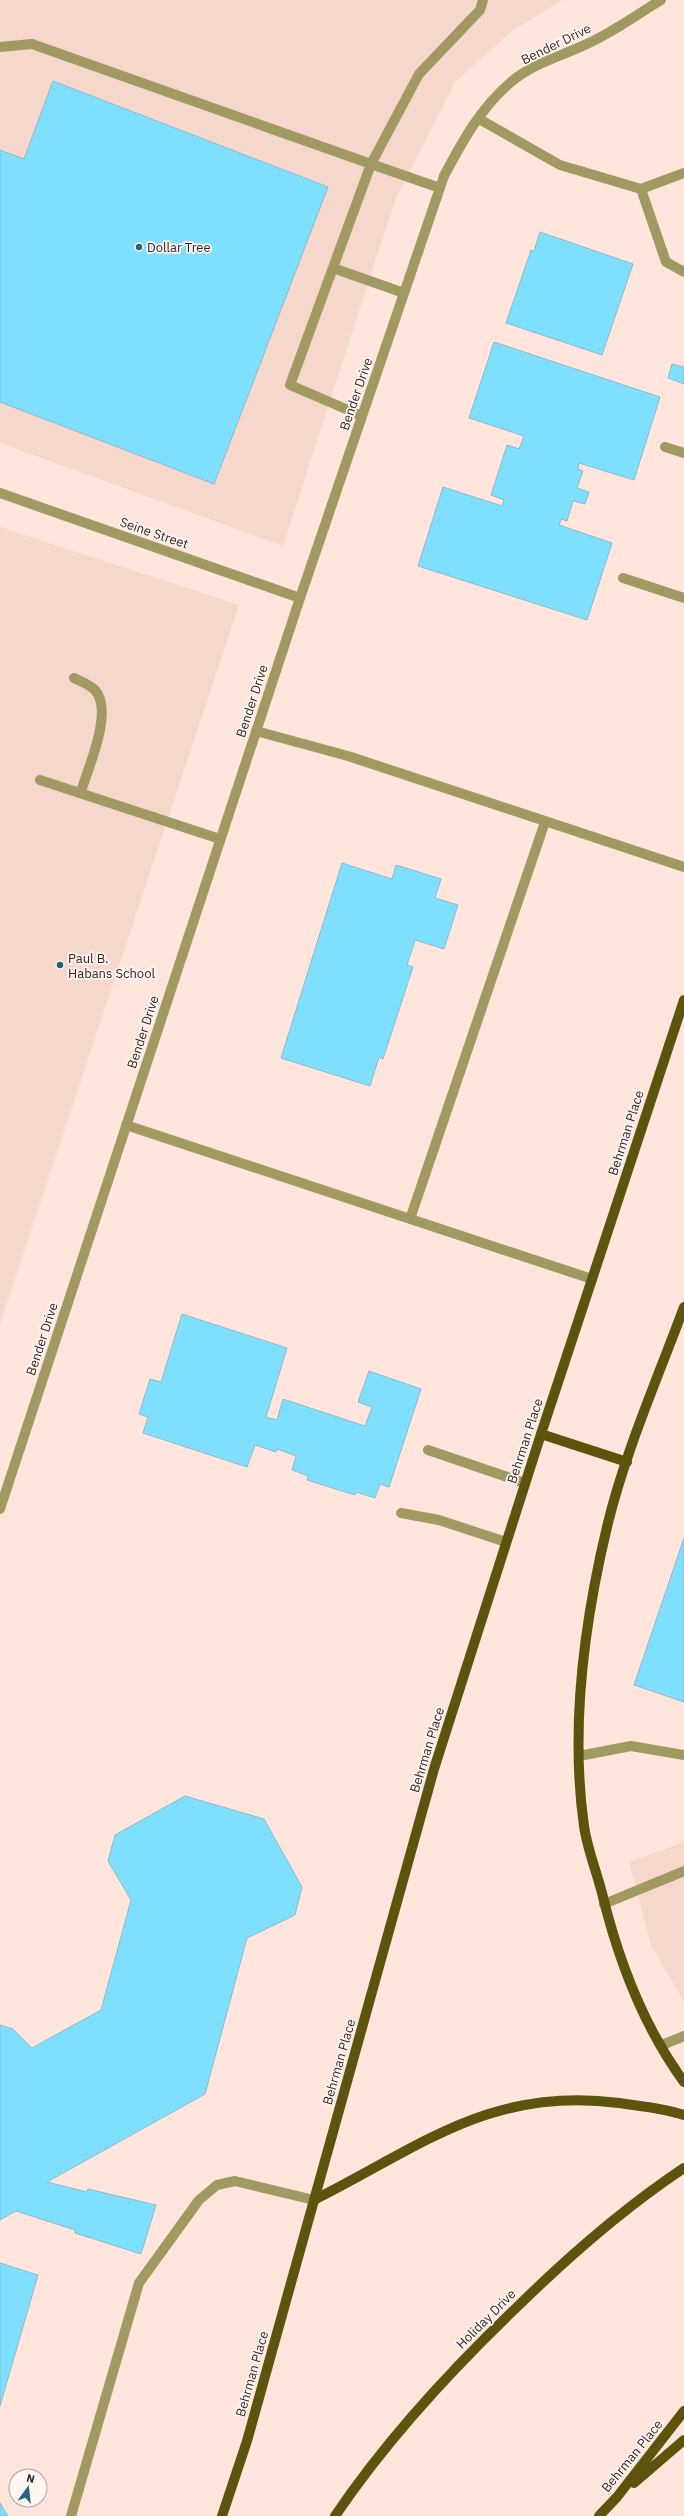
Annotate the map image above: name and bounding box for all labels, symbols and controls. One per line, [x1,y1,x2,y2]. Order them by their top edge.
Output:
street label: Bender Drive [518,20,594,68]
place label: Dollar Tree [147,239,211,256]
marker: Dollar Tree [134,242,144,252]
street label: Bender Drive [336,355,376,433]
street label: Seine Street [118,513,190,553]
street label: Bender Drive [232,662,272,740]
place label: Paul B. Habans School [68,950,155,982]
marker: Paul B. Habans School [55,960,65,970]
street label: Bender Drive [123,993,163,1071]
street label: Behrman Place [604,1088,648,1178]
street label: Bender Drive [22,1300,62,1378]
street label: Behrman Place [503,1396,547,1486]
street label: Behrman Place [406,1705,448,1795]
street label: Behrman Place [319,2017,359,2107]
street label: Holiday Drive [453,2286,519,2352]
street label: Behrman Place [232,2329,272,2419]
street label: Behrman Place [598,2416,666,2496]
north arrow [8,2468,48,2508]
text: N [25,2471,36,2486]

